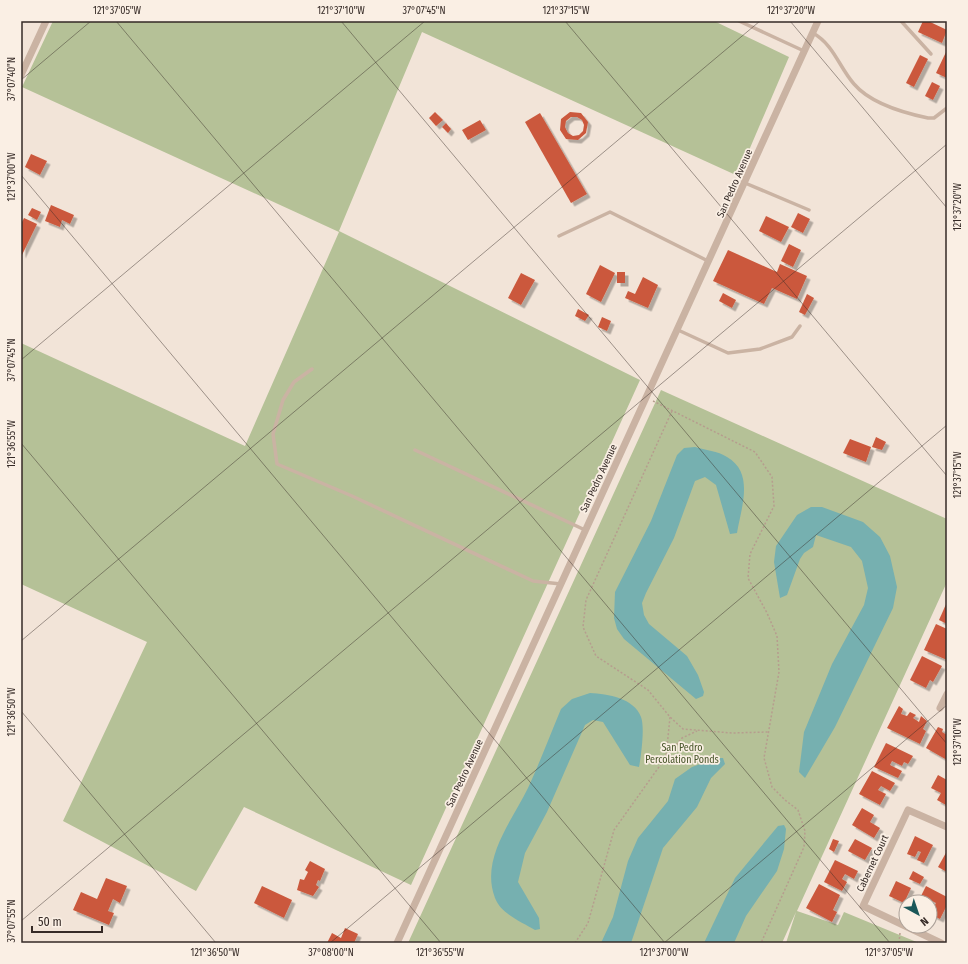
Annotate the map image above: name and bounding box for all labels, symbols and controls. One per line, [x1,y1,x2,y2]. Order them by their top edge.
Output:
text: 121°37'05"W [93,5,141,17]
text: 121°37'10"W [317,5,365,17]
text: 37°07'45"N [403,5,445,17]
text: 121°37'15"W [543,5,590,17]
text: 121°37'20"W [767,5,816,17]
text: 37°07'40"N [6,57,18,101]
street label: San Pedro Avenue [714,147,755,219]
text: 121°37'00"W [6,152,18,201]
text: 121°37'20"W [952,182,964,231]
text: 37°07'45"N [6,339,18,381]
text: 121°36'55"W [6,419,18,468]
street label: San Pedro Avenue [578,442,620,514]
text: 121°37'15"W [952,451,964,498]
text: 121°36'50"W [6,687,18,736]
text: 121°37'10"W [952,718,964,766]
street label: San Pedro Avenue [444,737,486,809]
park label: San Pedro Percolation Ponds [645,742,719,766]
street label: Cabernet Court [854,832,892,894]
north arrow [898,894,938,934]
text: 37°07'55"N [6,899,18,943]
scale bar [32,908,102,934]
text: N [917,914,931,928]
text: 50 m [38,915,62,929]
text: 121°36'50"W [191,947,240,959]
text: 37°08'00"N [308,947,354,959]
text: 121°36'55"W [416,947,465,959]
text: 121°37'00"W [640,947,689,959]
text: 121°37'05"W [865,947,913,959]

